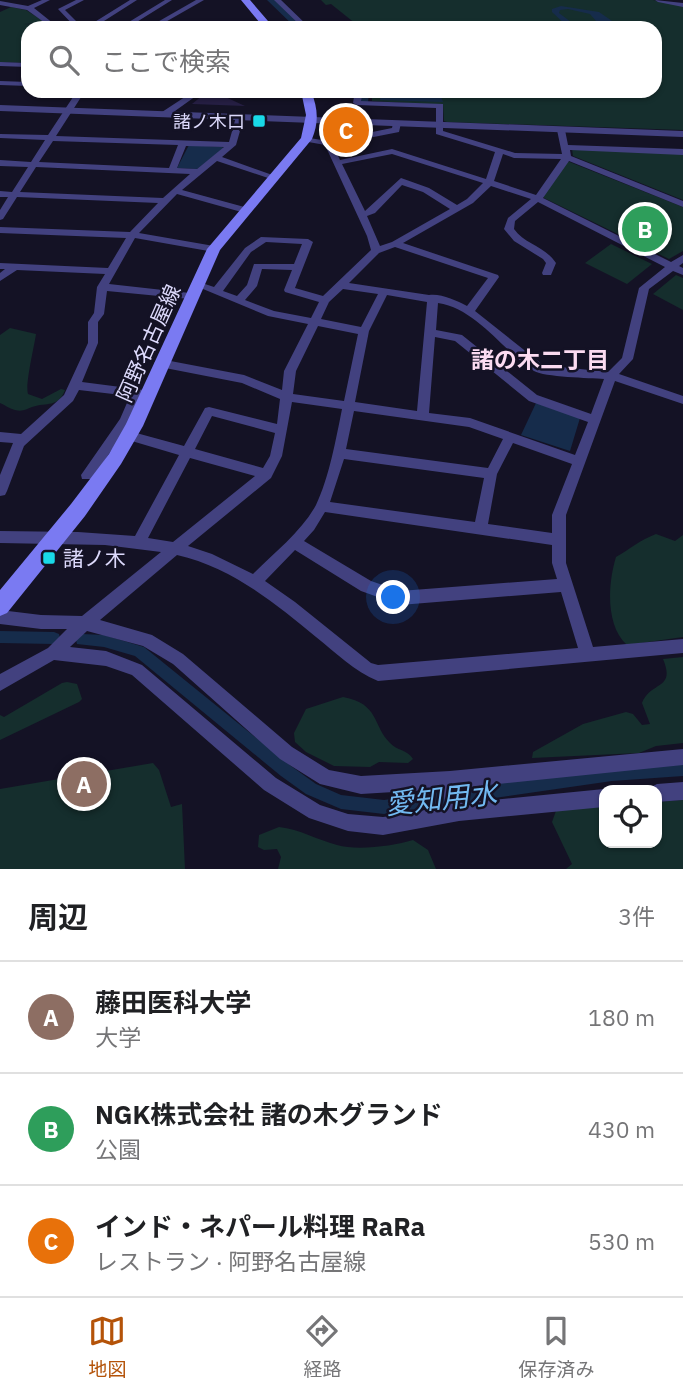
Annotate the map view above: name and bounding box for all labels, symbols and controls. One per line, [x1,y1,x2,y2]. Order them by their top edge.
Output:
search box [21,21,662,98]
icon: search [45,41,83,79]
text: ここで検索 [101,44,231,78]
pin: C [323,104,369,156]
place label: 諸ノ木口 [173,110,245,133]
marker: 諸ノ木口 [251,113,267,129]
pin: B [622,203,668,255]
street label: 阿野名古屋線 [110,280,186,406]
district label: 諸の木二丁目 [471,344,609,374]
place label: 諸ノ木 [63,544,126,572]
marker: 諸ノ木 [41,550,57,566]
your location [376,580,410,614]
pin: A [61,758,107,810]
water label: 愛知用水 [383,773,502,822]
map controls [599,785,662,848]
button: locate [599,785,662,848]
text: 周辺 [28,897,88,936]
text: 3件 [618,901,655,931]
text: 藤田医科大学 [95,985,251,1019]
text: A [43,1002,59,1032]
text: 180 m [588,1002,655,1032]
text: 大学 [95,1022,141,1052]
text: NGK株式会社 諸の木グランド [95,1097,443,1131]
text: B [43,1114,59,1144]
text: 430 m [588,1114,655,1144]
text: 公園 [95,1134,141,1164]
text: インド・ネパール料理 RaRa [95,1209,425,1243]
text: C [44,1226,58,1256]
text: 530 m [588,1226,655,1256]
text: レストラン · 阿野名古屋線 [95,1246,366,1276]
tab: 地図 [88,1312,127,1381]
tab: 経路 [303,1312,342,1381]
tab: 保存済み [518,1312,595,1381]

